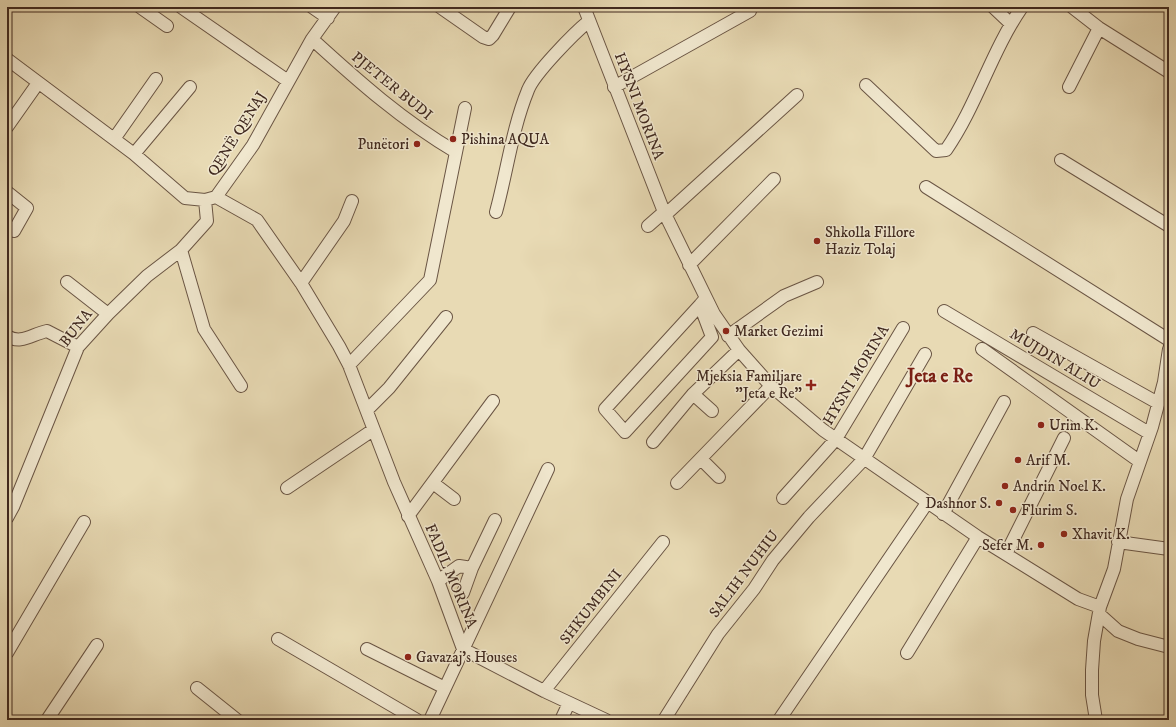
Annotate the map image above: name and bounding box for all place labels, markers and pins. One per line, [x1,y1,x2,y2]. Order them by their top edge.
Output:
place label: Pishina AQUA [461,130,549,149]
marker: Pishina AQUA [448,134,458,144]
place label: Punëtori [358,135,409,154]
marker: Punëtori [412,139,422,149]
place label: Shkolla Fillore Haziz Tolaj [825,223,915,259]
marker: Shkolla Fillore Haziz Tolaj [812,236,822,246]
place label: Market Gezimi [734,322,823,341]
marker: Market Gezimi [721,326,731,336]
place label: Mjeksia Familjare "Jeta e Re" [696,367,802,403]
marker: Mjeksia Familjare "Jeta e Re" [805,379,817,391]
place label: Urim K. [1049,416,1098,435]
marker: Urim K. [1036,420,1046,430]
place label: Arif M. [1026,451,1070,470]
marker: Arif M. [1013,455,1023,465]
place label: Andrin Noel K. [1013,477,1106,496]
marker: Andrin Noel K. [1000,481,1010,491]
place label: Dashnor S. [925,494,991,513]
marker: Dashnor S. [994,498,1004,508]
place label: Flurim S. [1021,501,1077,520]
marker: Flurim S. [1008,505,1018,515]
place label: Xhavit K. [1072,525,1130,544]
marker: Xhavit K. [1059,529,1069,539]
place label: Sefer M. [982,536,1033,555]
marker: Sefer M. [1036,540,1046,550]
place label: Gavazaj's Houses [416,648,517,667]
marker: Gavazaj's Houses [403,652,413,662]

